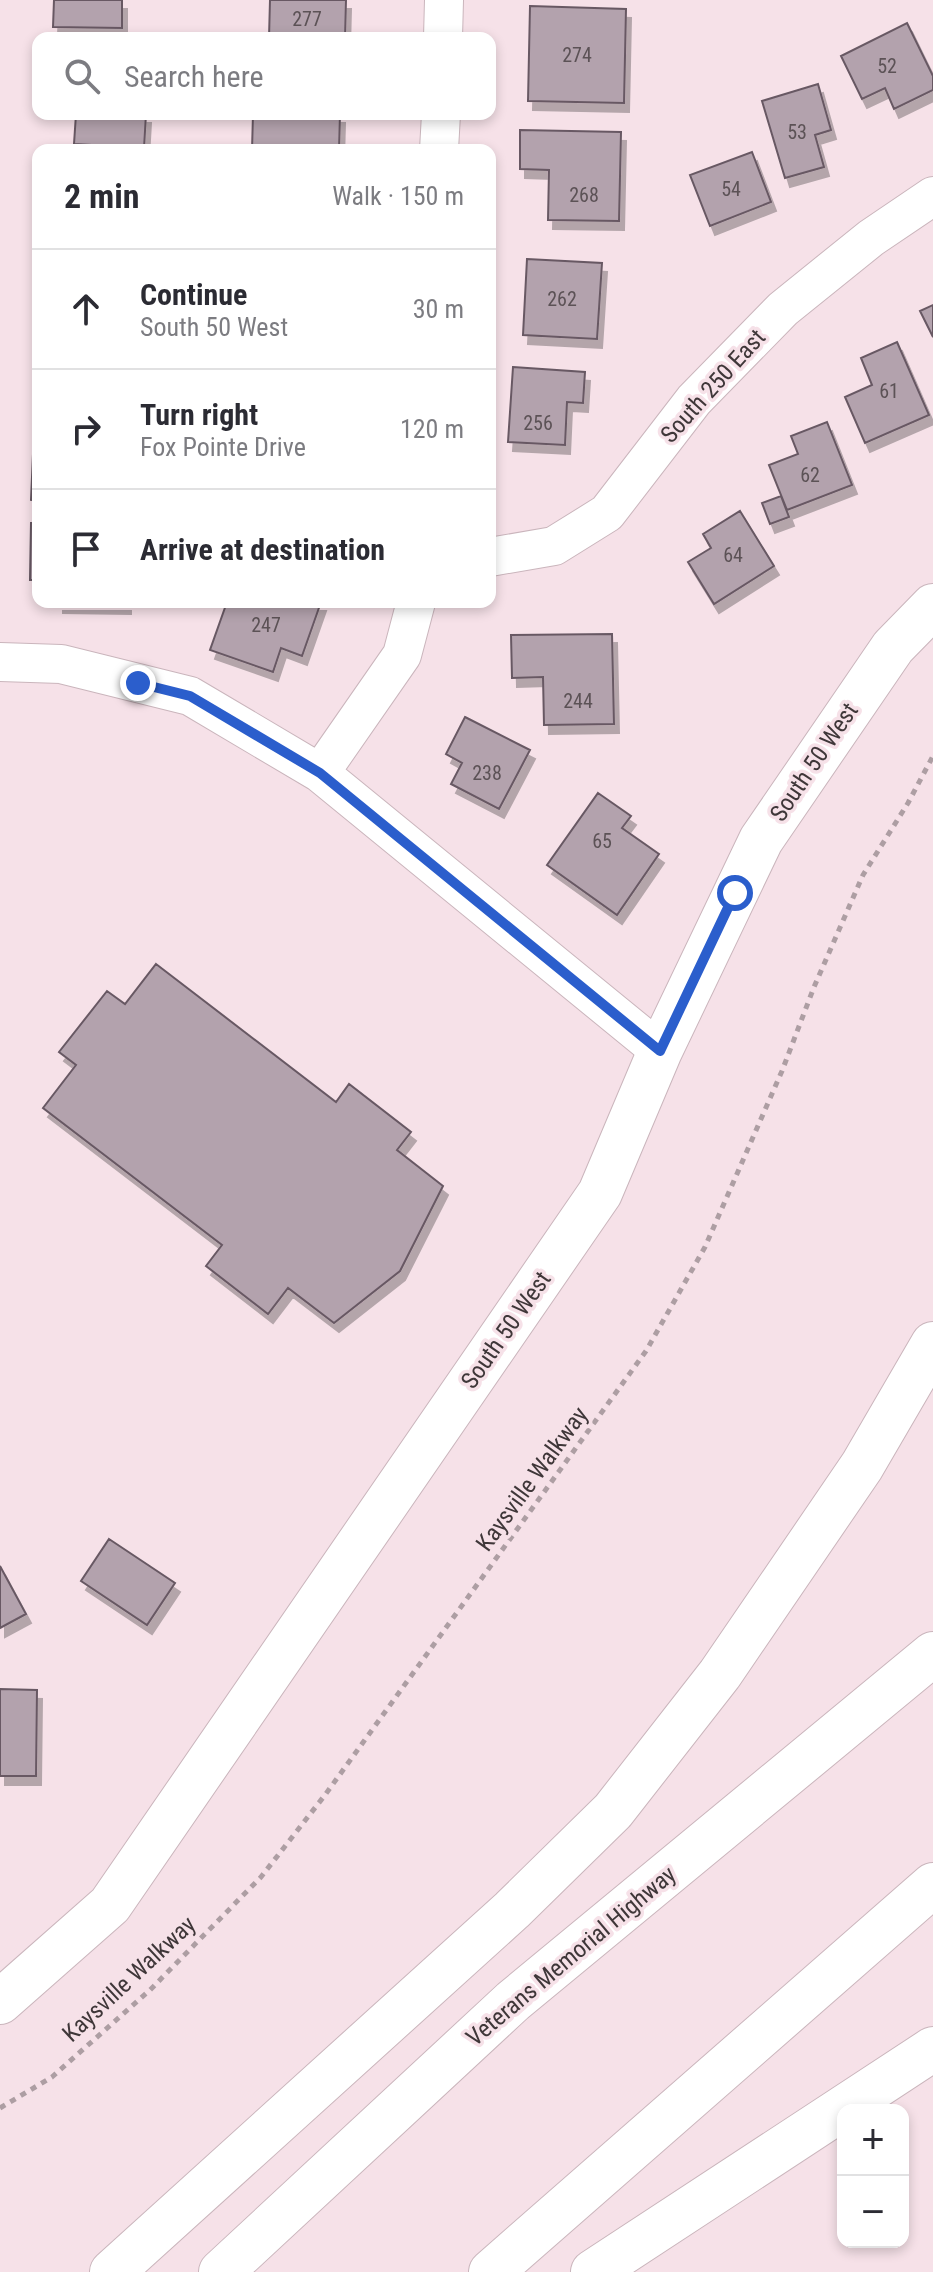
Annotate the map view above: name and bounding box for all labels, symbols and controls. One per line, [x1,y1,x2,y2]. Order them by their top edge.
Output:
house number: 277 [292,7,322,31]
search box [32,32,496,120]
house number: 274 [562,43,592,67]
icon: search [60,54,104,98]
house number: 52 [877,54,897,78]
text: Search here [124,59,264,94]
house number: 53 [787,120,807,144]
text: 2 min [64,176,140,216]
house number: 54 [721,177,741,201]
text: Walk · 150 m [332,181,464,211]
house number: 268 [569,183,599,207]
text: Continue [140,277,247,312]
icon: ahead [64,287,108,331]
house number: 262 [547,287,577,311]
text: 30 m [413,294,464,324]
text: South 50 West [140,312,288,342]
street label: South 250 East [655,324,771,448]
house number: 61 [879,379,899,403]
text: Turn right [140,397,258,432]
icon: right [64,407,108,451]
house number: 256 [523,411,553,435]
text: 120 m [400,414,464,444]
text: Fox Pointe Drive [140,432,306,462]
house number: 62 [800,463,820,487]
icon: arrive [64,527,108,571]
text: Arrive at destination [140,532,385,567]
house number: 64 [723,543,743,567]
house number: 247 [251,613,281,637]
route end [120,665,156,701]
house number: 244 [563,689,593,713]
street label: South 50 West [764,697,864,827]
house number: 238 [472,761,502,785]
house number: 65 [592,829,612,853]
route start [717,875,753,911]
street label: South 50 West [455,1266,557,1394]
street label: Kaysville Walkway [470,1401,594,1557]
street label: Veterans Memorial Highway [461,1860,681,2052]
street label: Kaysville Walkway [57,1910,201,2048]
map controls [837,2104,909,2248]
button: + [837,2104,909,2176]
button: − [837,2176,909,2248]

